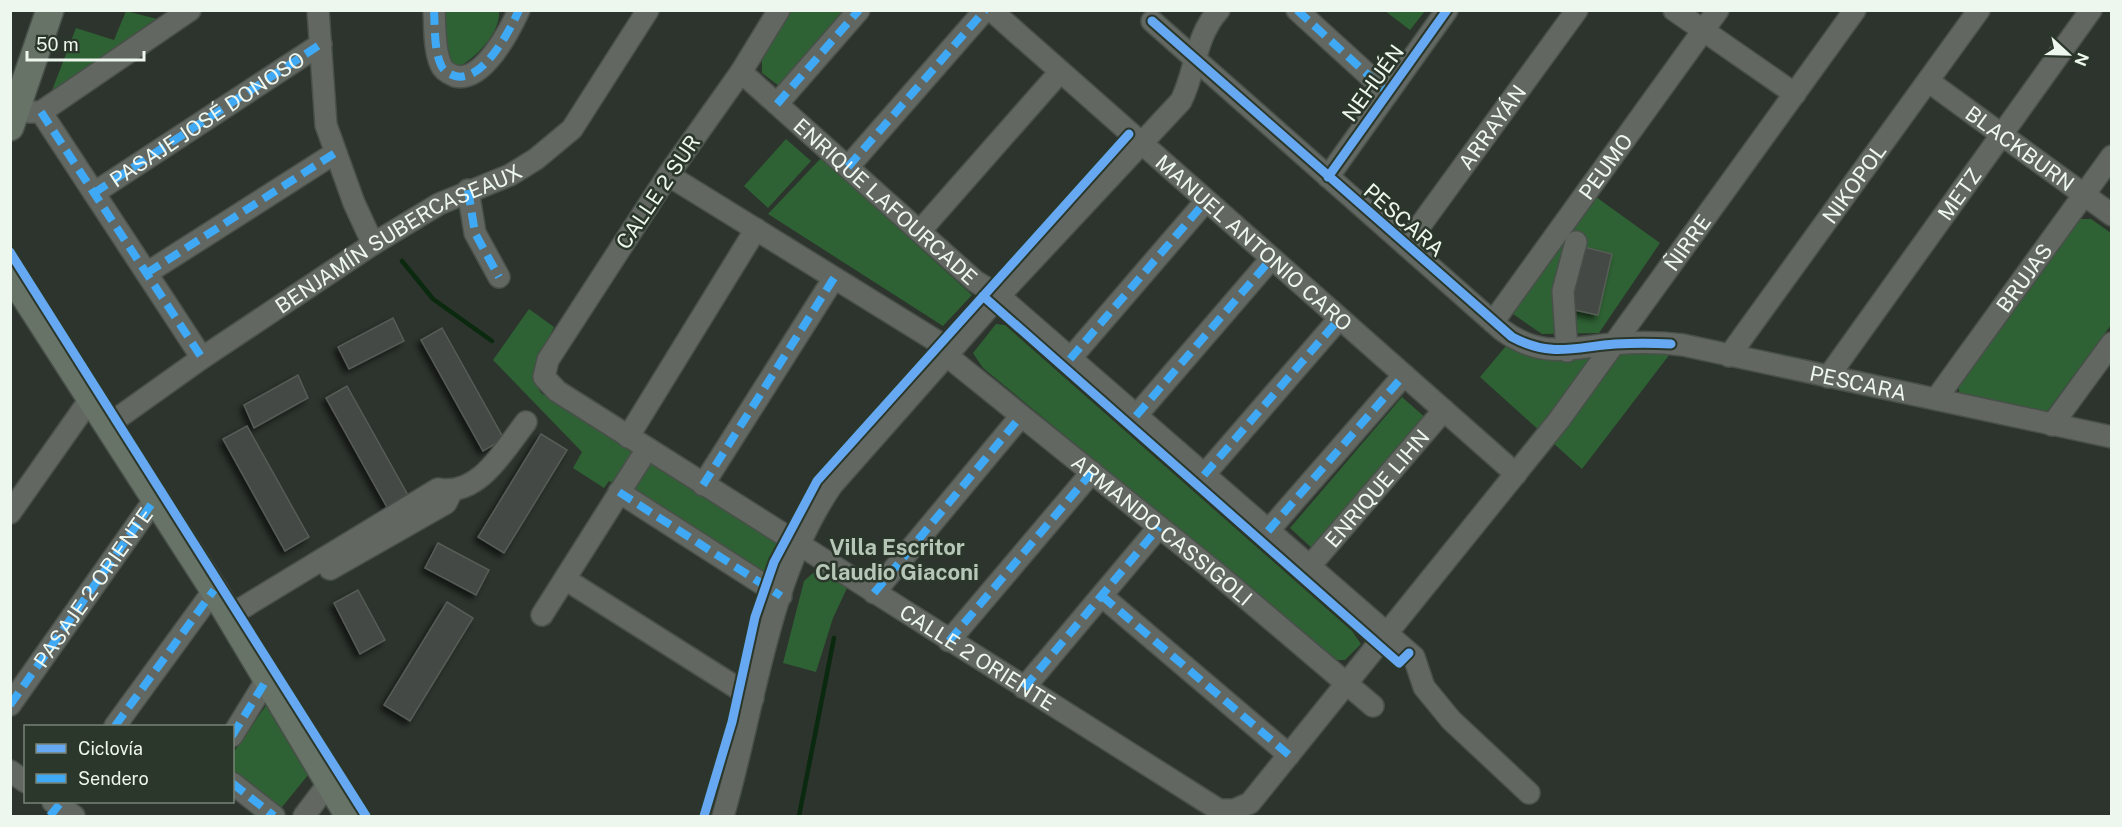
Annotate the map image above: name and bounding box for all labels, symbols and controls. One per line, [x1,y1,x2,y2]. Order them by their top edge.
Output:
scale bar [27,24,144,62]
north arrow [2038,24,2098,84]
text: 50 m [36,34,79,55]
street label: NEHUÉN [1337,40,1409,126]
street label: PASAJE JOSÉ DONOSO [105,46,309,192]
text: N [2070,50,2093,69]
street label: ARRAYÁN [1453,80,1531,174]
street label: BLACKBURN [1961,100,2079,196]
street label: ENRIQUE LAFOURCADE [789,113,983,290]
street label: PEUMO [1573,128,1637,204]
street label: CALLE 2 SUR [611,130,705,254]
street label: NIKOPOL [1817,139,1891,228]
street label: MANUEL ANTONIO CARO [1151,149,1357,336]
street label: BENJAMÍN SUBERCASEAUX [270,158,526,318]
street label: METZ [1932,163,1986,225]
street label: PESCARA [1359,178,1449,262]
street label: ÑIRRE [1658,210,1716,275]
street label: BRUJAS [1991,238,2057,317]
street label: PESCARA [1808,360,1909,405]
street label: ENRIQUE LIHN [1319,424,1434,552]
street label: ARMANDO CASSIGOLI [1067,449,1258,611]
street label: PASAJE 2 ORIENTE [28,503,158,672]
district label: Villa Escritor Claudio Giaconi [815,534,979,585]
street label: CALLE 2 ORIENTE [895,599,1060,716]
legend [24,725,234,803]
text: Ciclovía [78,738,143,759]
text: Sendero [78,768,149,789]

